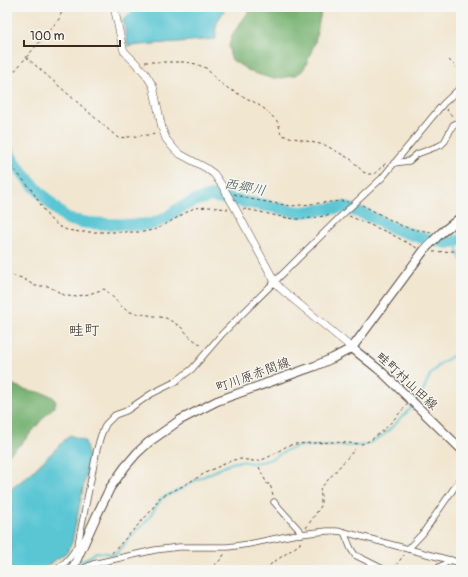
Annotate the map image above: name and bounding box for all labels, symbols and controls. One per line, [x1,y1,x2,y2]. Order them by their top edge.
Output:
scale bar [24,22,120,48]
text: 100 m [30,29,65,44]
water label: 西郷川 [223,175,267,199]
district label: 畦町 [69,321,100,340]
street label: 畦町村山田線 [373,349,442,414]
street label: 町川原赤間線 [214,354,293,396]

